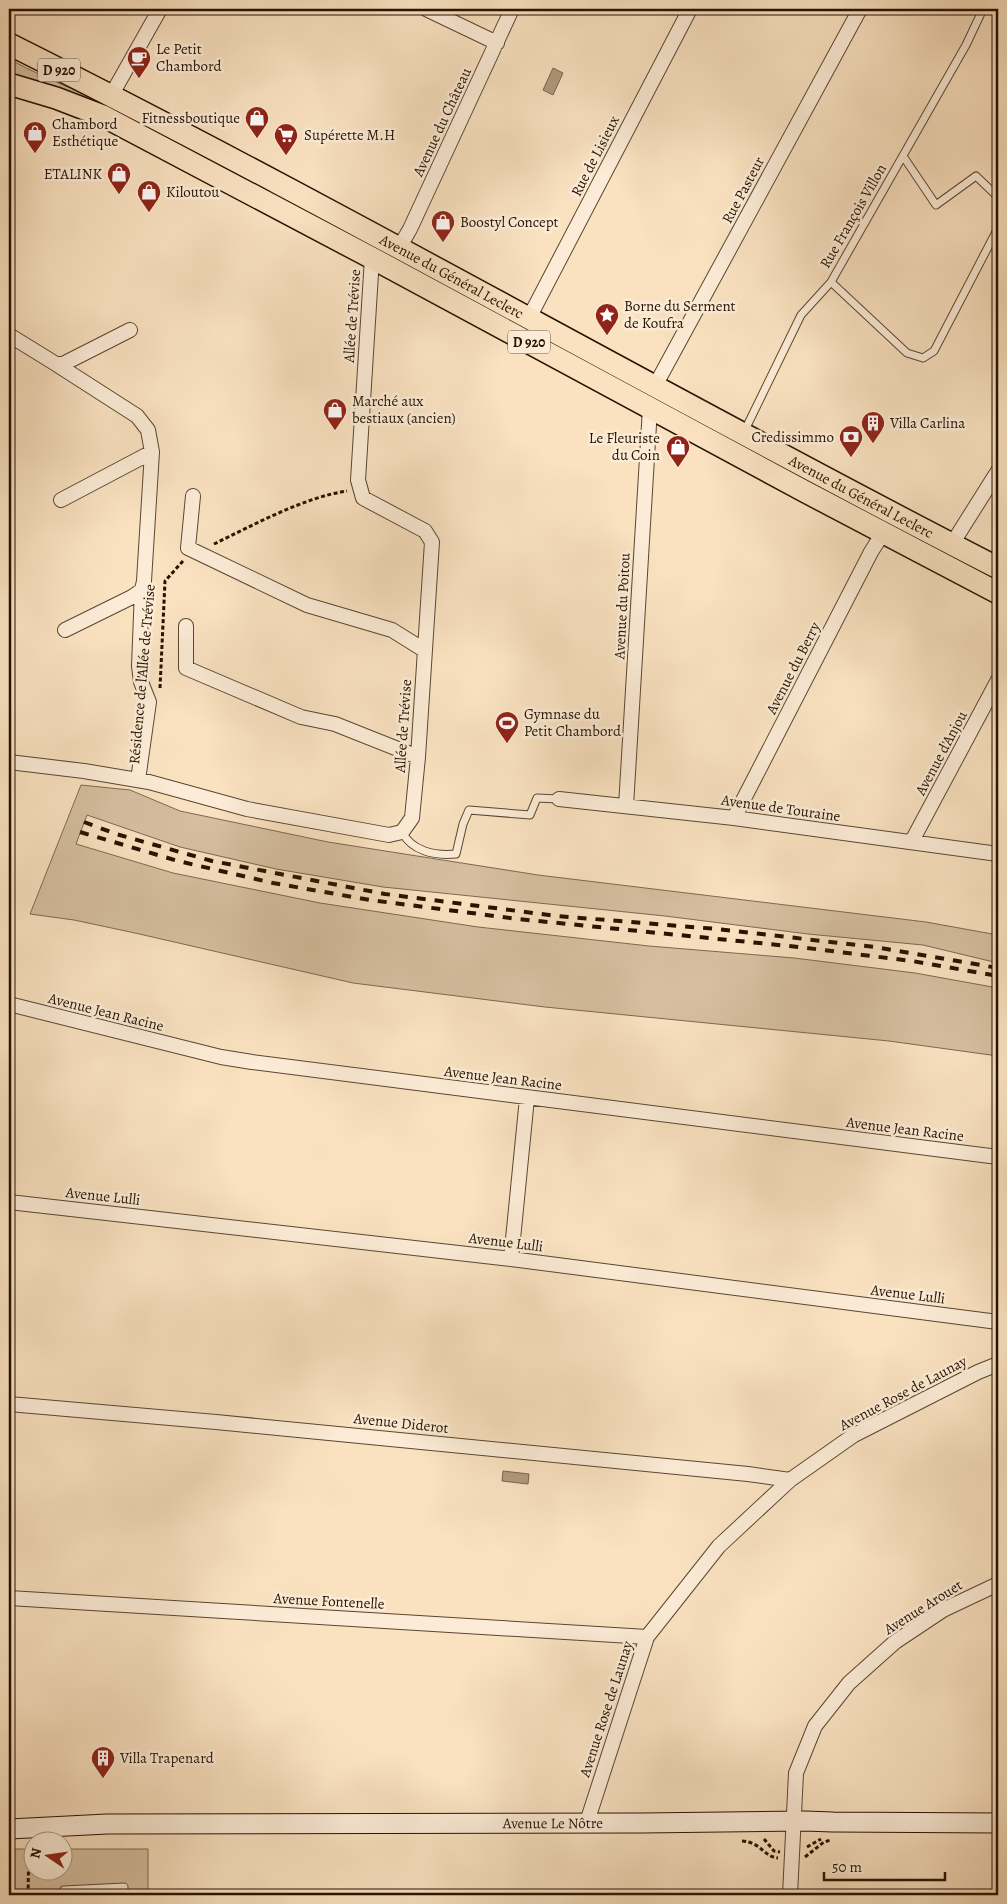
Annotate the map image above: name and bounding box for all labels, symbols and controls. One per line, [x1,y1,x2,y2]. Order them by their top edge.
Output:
place label: Le Petit Chambord [156,39,223,76]
cafe icon: Le Petit Chambord [126,45,152,79]
road number: D 920 [38,58,80,82]
street label: Avenue du Château [408,64,476,181]
shop icon: Fitnessboutique [244,105,270,139]
place label: Fitnessboutique [141,108,240,128]
street label: Rue de Lisieux [566,112,624,200]
place label: Chambord Esthétique [52,114,119,151]
shop icon: Chambord Esthétique [22,120,48,154]
supermarket icon: Supérette M.H [273,122,299,156]
place label: Supérette M.H [304,125,395,145]
street label: Rue Pasteur [717,153,769,227]
street label: Rue François Villon [815,160,891,272]
shop icon: ETALINK [106,161,132,195]
place label: ETALINK [44,164,103,184]
shop icon: Kiloutou [136,179,162,213]
place label: Kiloutou [166,182,220,202]
shop icon: Boostyl Concept [430,209,456,243]
place label: Boostyl Concept [460,212,559,232]
street label: Avenue du Général Leclerc [375,229,527,323]
street label: Allée de Trévise [339,268,365,364]
place label: Borne du Serment de Koufra [624,296,736,333]
place icon: Borne du Serment de Koufra [594,302,620,336]
road number: D 920 [508,331,550,354]
place label: Marché aux bestiaux (ancien) [352,391,456,428]
shop icon: Marché aux bestiaux (ancien) [322,397,348,431]
building icon: Villa Carlina [860,410,886,444]
place label: Villa Carlina [889,413,965,433]
bank icon: Credissimmo [838,424,864,458]
place label: Credissimmo [752,427,834,447]
place label: Le Fleuriste du Coin [589,428,660,465]
shop icon: Le Fleuriste du Coin [665,434,691,468]
street label: Avenue du Général Leclerc [785,450,937,543]
street label: Avenue du Poitou [609,551,635,661]
street label: Résidence de l'Allée de Trévise [124,583,160,765]
street label: Avenue du Berry [761,618,825,718]
street label: Allée de Trévise [390,678,416,774]
place label: Gymnase du Petit Chambord [524,704,622,741]
street label: Avenue d'Anjou [910,707,972,800]
sports icon: Gymnase du Petit Chambord [494,710,520,744]
street label: Avenue de Touraine [719,790,842,826]
street label: Avenue Jean Racine [45,988,166,1036]
street label: Avenue Jean Racine [442,1061,563,1095]
street label: Avenue Jean Racine [844,1112,965,1146]
street label: Avenue Lulli [64,1182,141,1210]
street label: Avenue Lulli [467,1227,544,1256]
street label: Avenue Lulli [869,1279,946,1308]
street label: Avenue Rose de Launay [835,1351,970,1436]
street label: Avenue Diderot [352,1408,449,1438]
street label: Avenue Arouet [879,1575,966,1640]
street label: Avenue Fontenelle [272,1588,385,1614]
street label: Avenue Rose de Launay [574,1638,637,1780]
building icon: Villa Trapenard [90,1745,116,1779]
place label: Villa Trapenard [119,1748,215,1768]
street label: Avenue Le Nôtre [502,1813,603,1833]
north arrow [22,1832,72,1882]
text: N [25,1846,46,1860]
scale bar [824,1849,946,1881]
text: 50 m [832,1857,862,1877]

